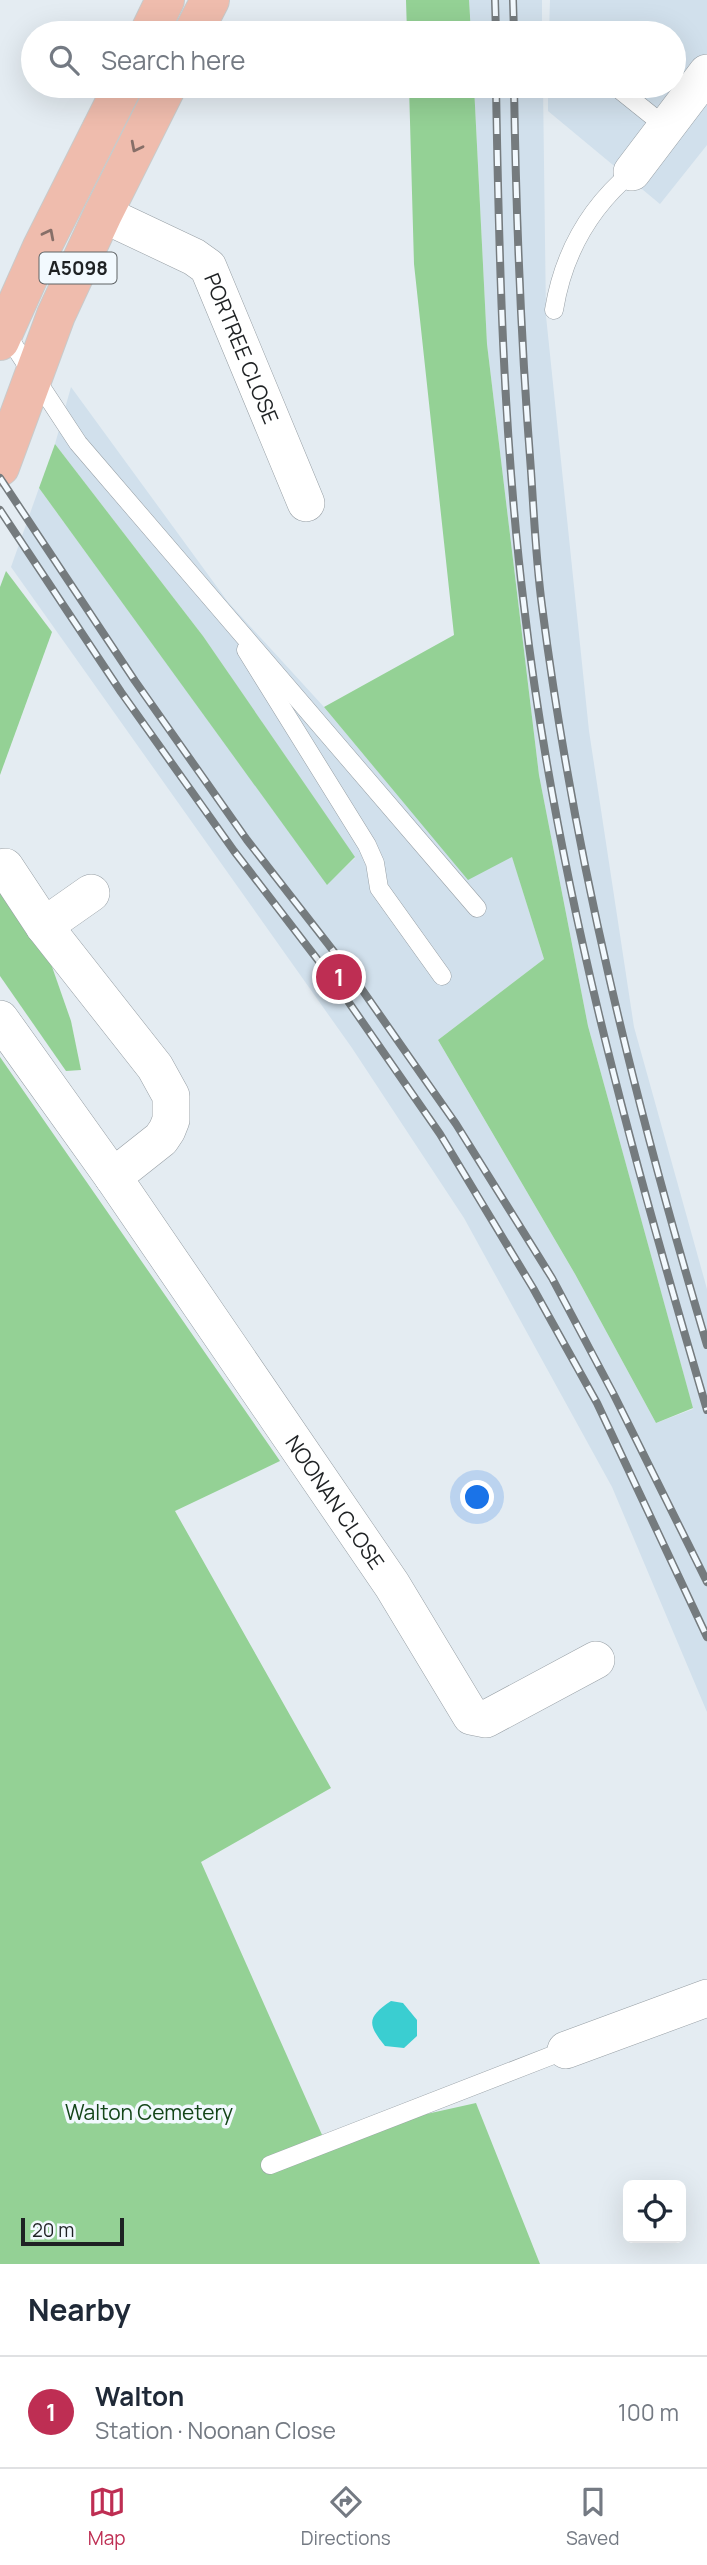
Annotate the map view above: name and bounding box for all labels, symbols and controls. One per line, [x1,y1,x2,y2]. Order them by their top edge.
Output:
search box [21,21,686,98]
icon: search [45,41,83,79]
text: Search here [101,42,246,78]
one-way arrow [131,140,145,152]
one-way arrow [40,229,54,241]
road number: A5098 [40,252,116,284]
street label: PORTREE CLOSE [198,269,286,428]
pin: 1 [316,951,362,1003]
street label: NOONAN CLOSE [280,1430,391,1575]
your location [460,1480,494,1514]
park label: Walton Cemetery [65,2098,233,2126]
map controls [623,2180,686,2243]
button: locate [623,2180,686,2243]
scale bar [21,2215,124,2247]
text: 20 m [32,2217,74,2243]
text: Nearby [28,2289,131,2330]
text: Walton [95,2378,184,2414]
text: 1 [46,2396,56,2428]
text: 100 m [618,2396,679,2428]
text: Station · Noonan Close [95,2414,336,2446]
tab: Map [88,2483,126,2551]
tab: Directions [301,2483,391,2551]
tab: Saved [566,2483,619,2551]

